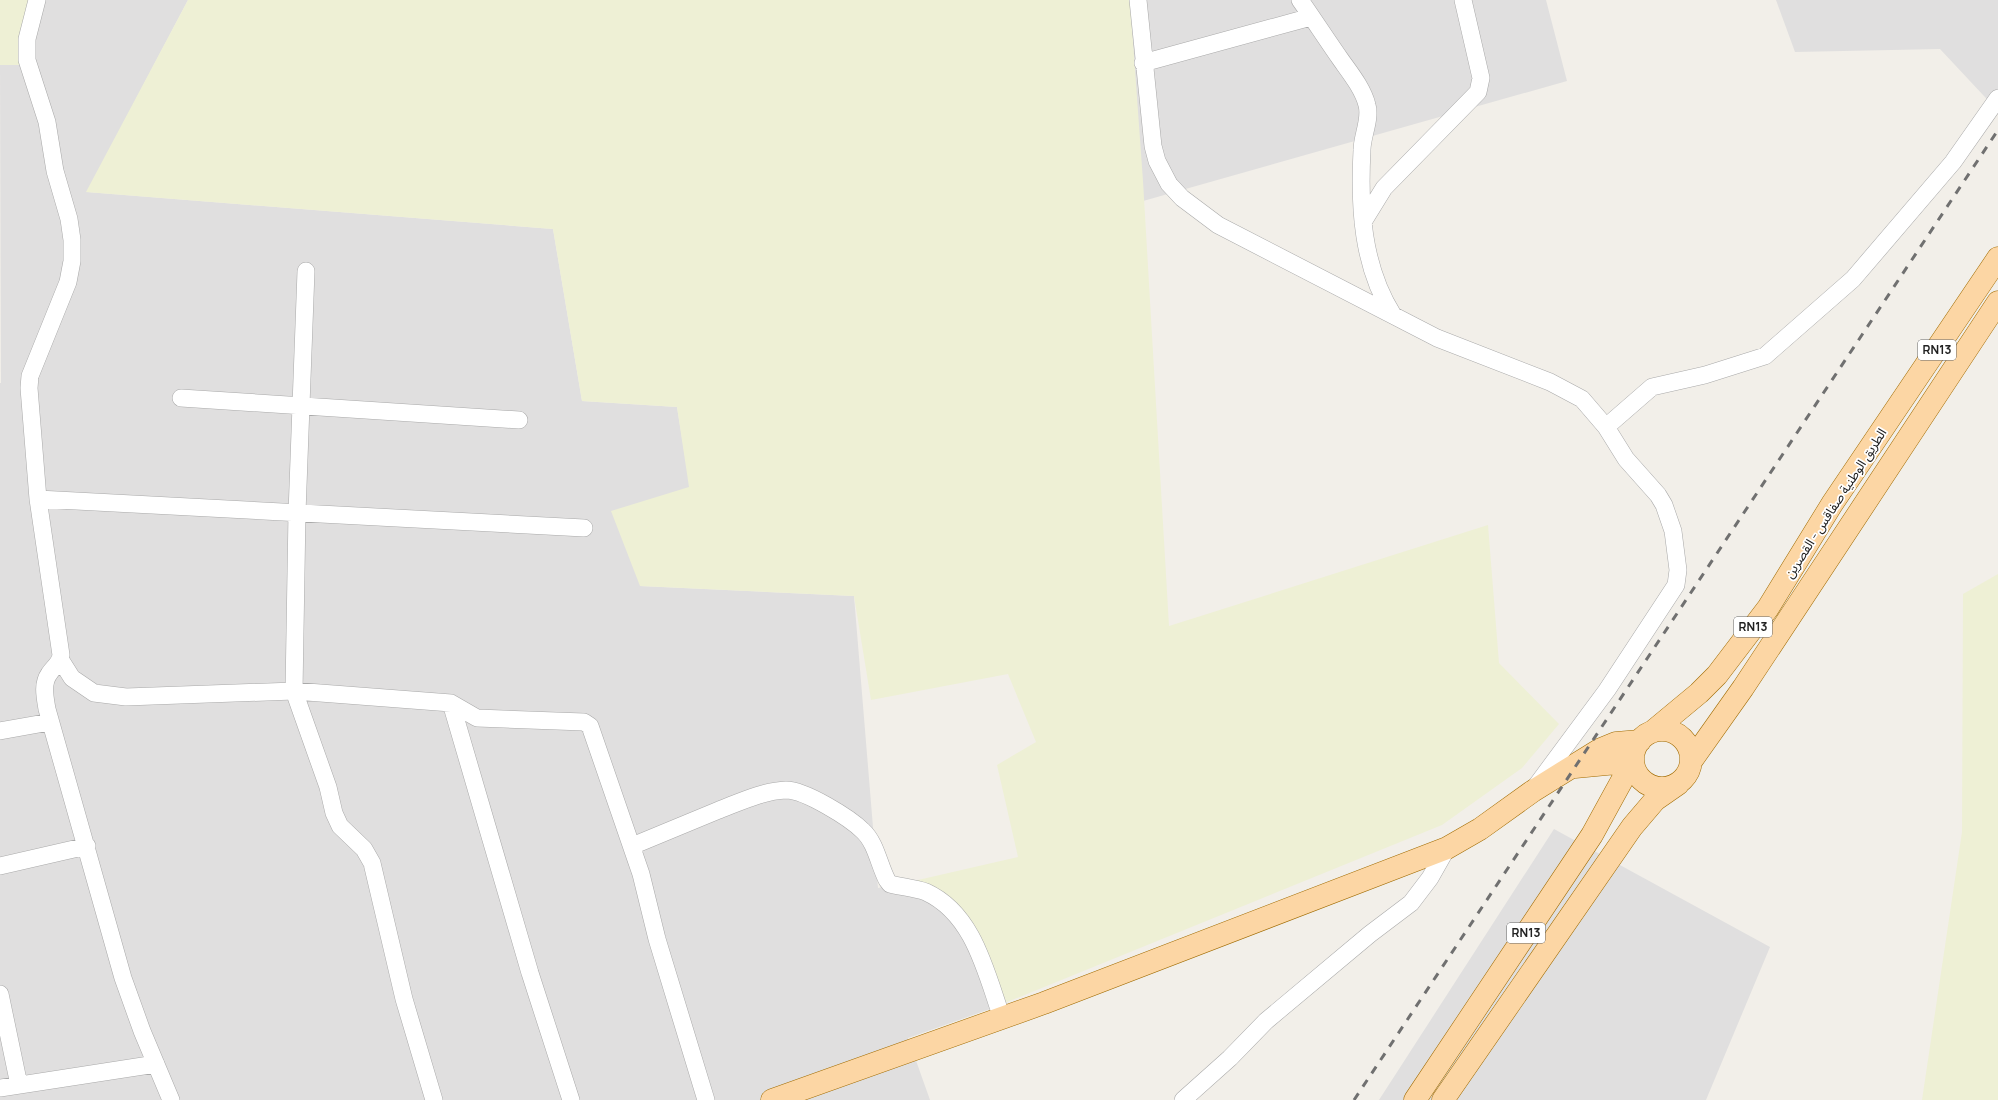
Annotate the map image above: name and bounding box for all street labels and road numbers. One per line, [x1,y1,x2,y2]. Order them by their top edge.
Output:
road number: RN13 [1918,340,1956,360]
street label: الطريق الوطنية صفاقس - القصرين [1780,425,1890,581]
road number: RN13 [1734,617,1772,637]
road number: RN13 [1507,923,1545,943]

